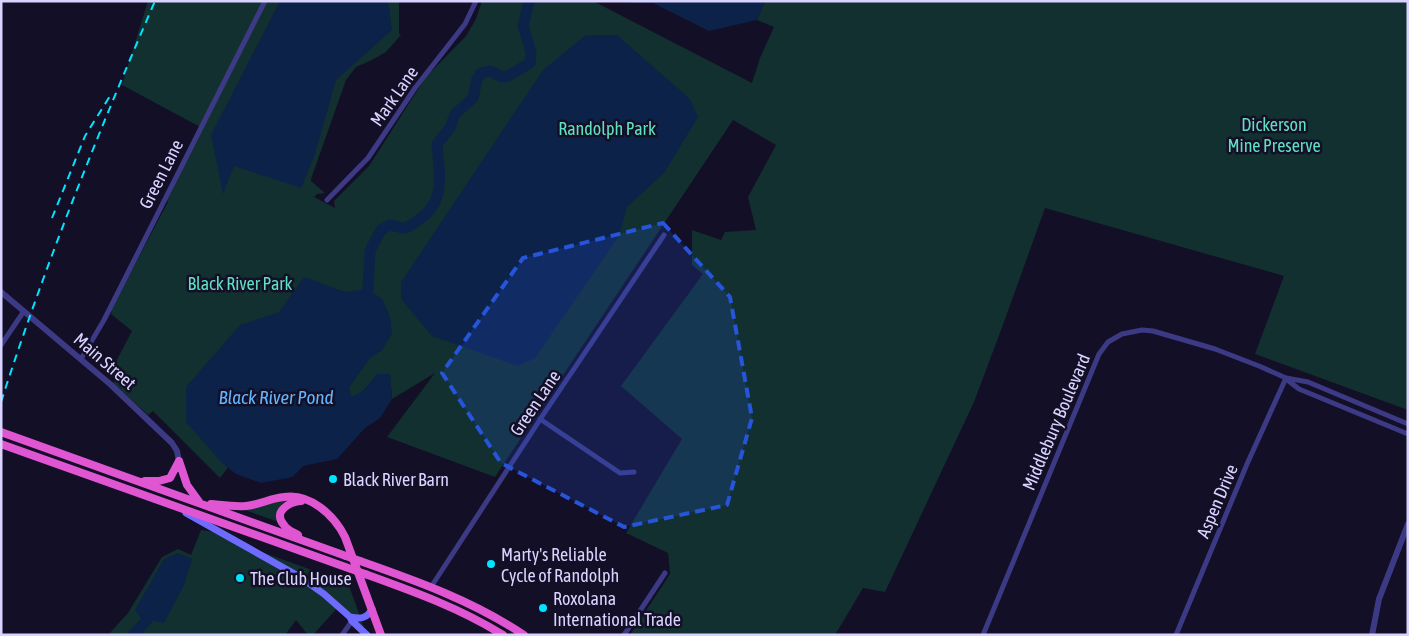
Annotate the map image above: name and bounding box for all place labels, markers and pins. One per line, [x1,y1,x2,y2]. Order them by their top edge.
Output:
place label: Black River Barn [343,469,449,490]
marker: Black River Barn [327,473,339,485]
place label: Marty's Reliable Cycle of Randolph [501,544,619,586]
marker: Marty's Reliable Cycle of Randolph [485,558,497,570]
place label: The Club House [250,568,352,589]
marker: The Club House [234,572,246,584]
place label: Roxolana International Trade [553,588,681,630]
marker: Roxolana International Trade [537,602,549,614]

